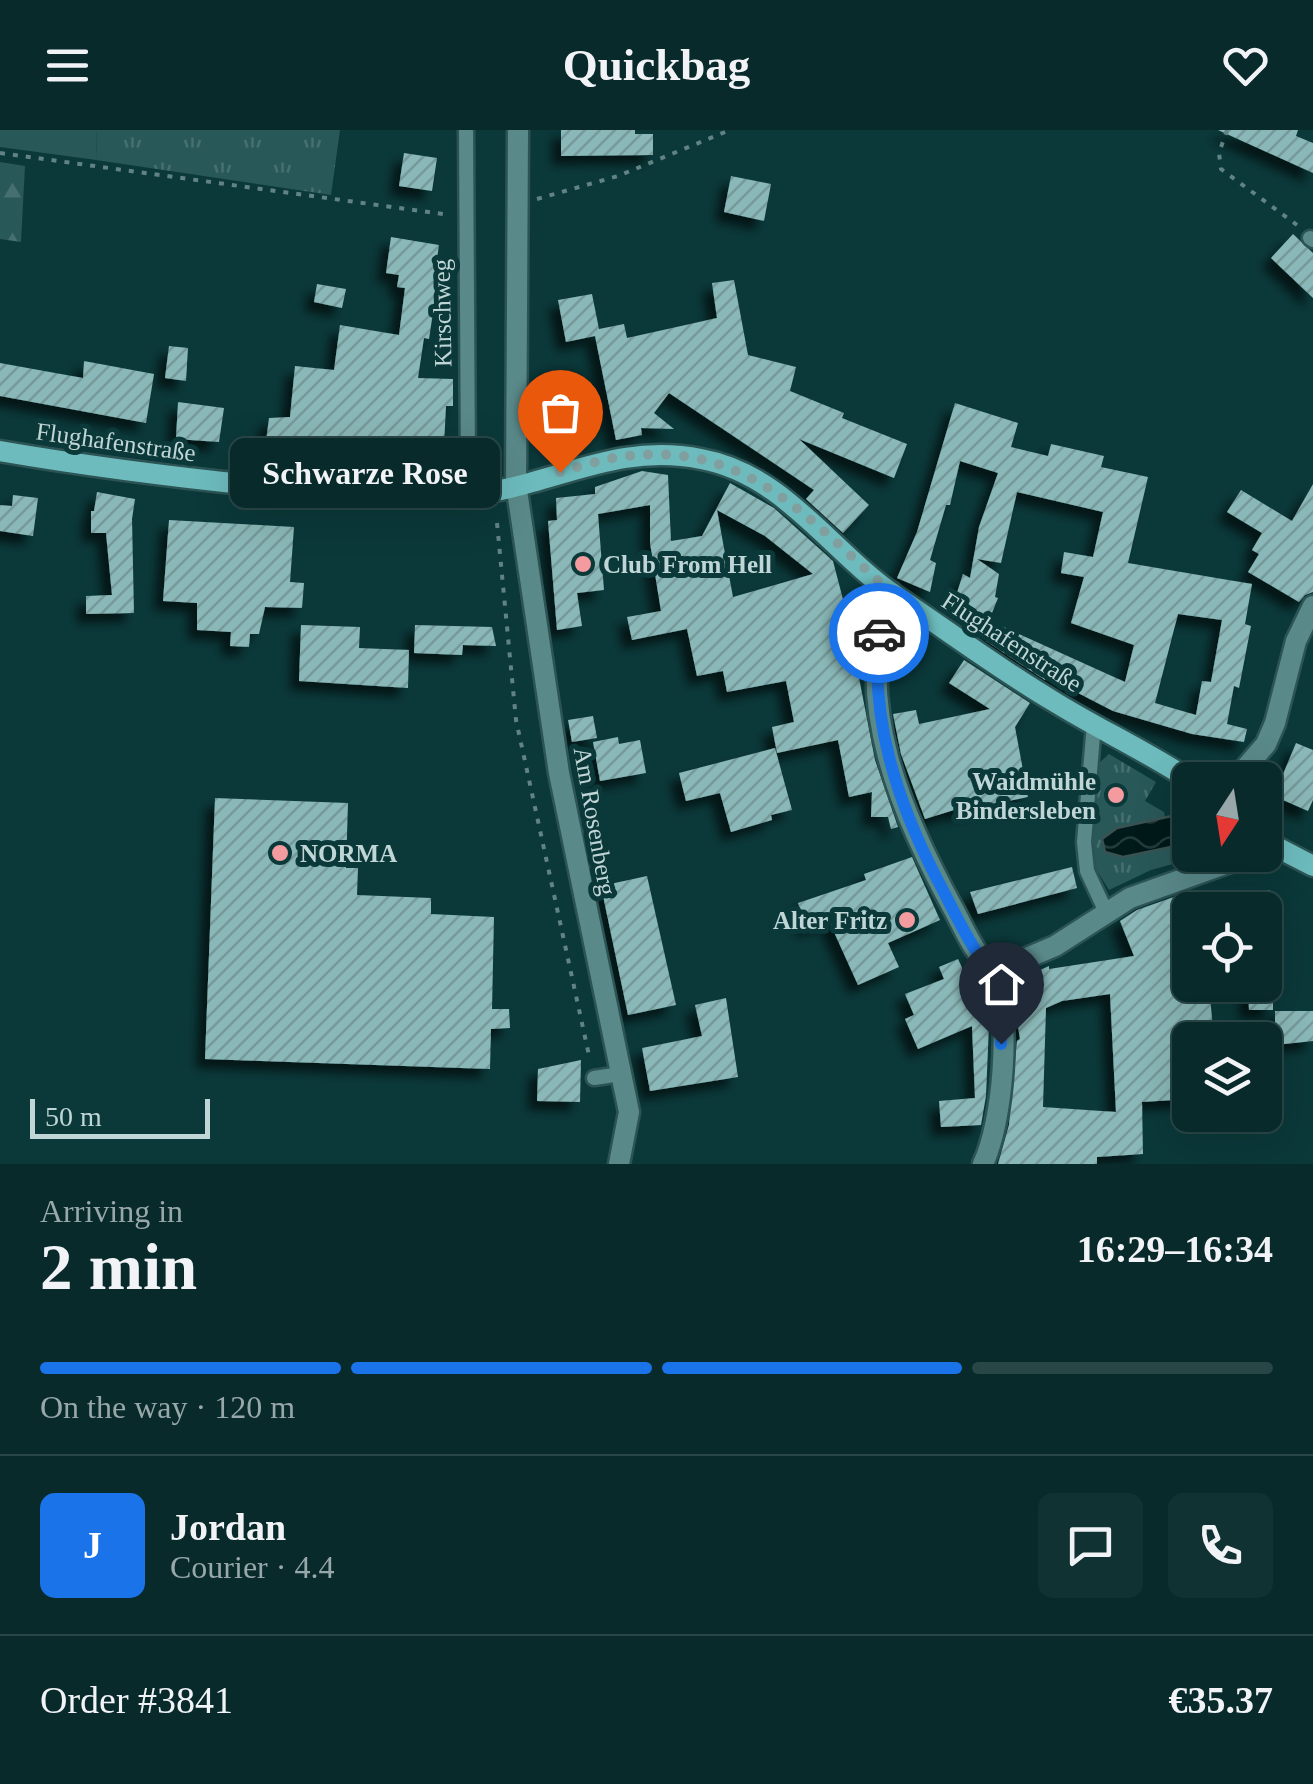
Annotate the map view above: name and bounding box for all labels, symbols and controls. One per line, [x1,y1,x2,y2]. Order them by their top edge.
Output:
icon: menu [40,38,95,93]
icon: heart [1218,38,1273,93]
text: Quickbag [563,40,750,90]
street label: Kirschweg [428,258,456,367]
pin [518,370,603,473]
icon: bag [533,385,588,440]
street label: Flughafenstraße [34,417,198,467]
callout: Schwarze Rose [230,437,500,507]
text: Schwarze Rose [262,455,468,491]
place label: Club From Hell [603,551,772,578]
marker: Club From Hell [572,553,594,575]
courier [829,583,929,683]
street label: Flughafenstraße [937,587,1087,697]
icon: car [852,606,907,661]
street label: Am Rosenberg [569,745,621,898]
north arrow [1172,762,1282,872]
map controls [1172,762,1282,1132]
place label: Waidmühle Bindersleben [956,768,1096,824]
marker: Waidmühle Bindersleben [1105,784,1127,806]
place label: NORMA [300,840,397,867]
marker: NORMA [269,842,291,864]
button: locate [1172,892,1282,1002]
place label: Alter Fritz [773,907,887,934]
marker: Alter Fritz [896,909,918,931]
pin [959,942,1044,1045]
icon: home [974,957,1029,1012]
button: layers [1172,1022,1282,1132]
scale bar [30,1094,210,1138]
text: 50 m [45,1101,102,1132]
text: Arriving in [40,1193,183,1229]
text: 16:29–16:34 [1077,1228,1273,1270]
text: 2 min [40,1231,197,1303]
text: On the way · 120 m [40,1389,295,1425]
button: chat [1038,1493,1143,1598]
button: phone [1168,1493,1273,1598]
text: Jordan [170,1506,286,1548]
text: J [83,1524,102,1566]
text: Courier · 4.4 [170,1549,334,1585]
text: Order #3841 [40,1679,233,1721]
text: €35.37 [1169,1679,1273,1721]

